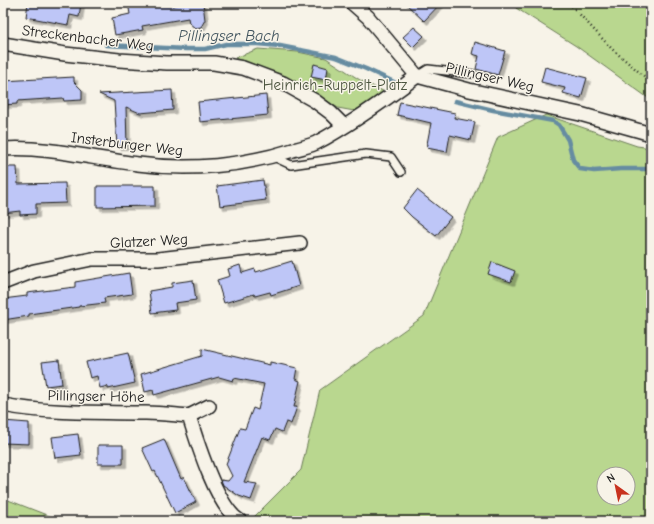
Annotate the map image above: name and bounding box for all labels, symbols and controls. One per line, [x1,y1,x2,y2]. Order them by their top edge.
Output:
street label: Streckenbacher Weg [21,21,155,55]
water label: Pillingser Bach [178,27,280,45]
street label: Pillingser Weg [444,58,536,96]
park label: Heinrich-Ruppelt-Platz [263,76,408,94]
street label: Insterburger Weg [70,128,184,160]
street label: Glatzer Weg [110,230,188,252]
street label: Pillingser Höhe [47,386,145,406]
north arrow [596,466,636,506]
text: N [604,471,617,485]

